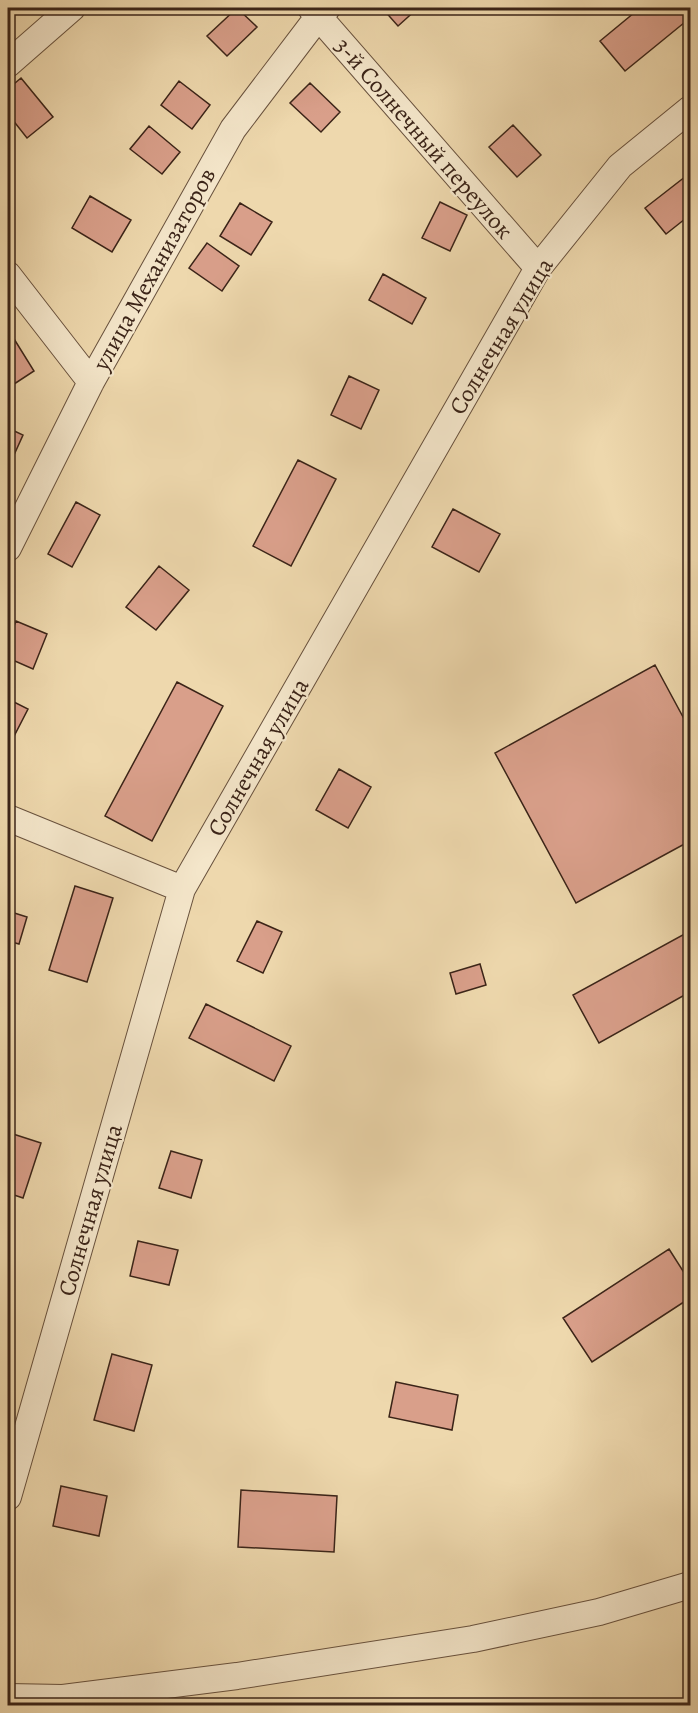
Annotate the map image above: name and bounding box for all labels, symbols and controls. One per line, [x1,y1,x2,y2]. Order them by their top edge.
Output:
street label: 3-й Солнечный переулок [328,30,520,246]
street label: улица Механизаторов [84,162,223,377]
street label: Солнечная улица [442,252,560,420]
street label: Солнечная улица [200,672,316,842]
street label: Солнечная улица [50,1120,130,1300]

